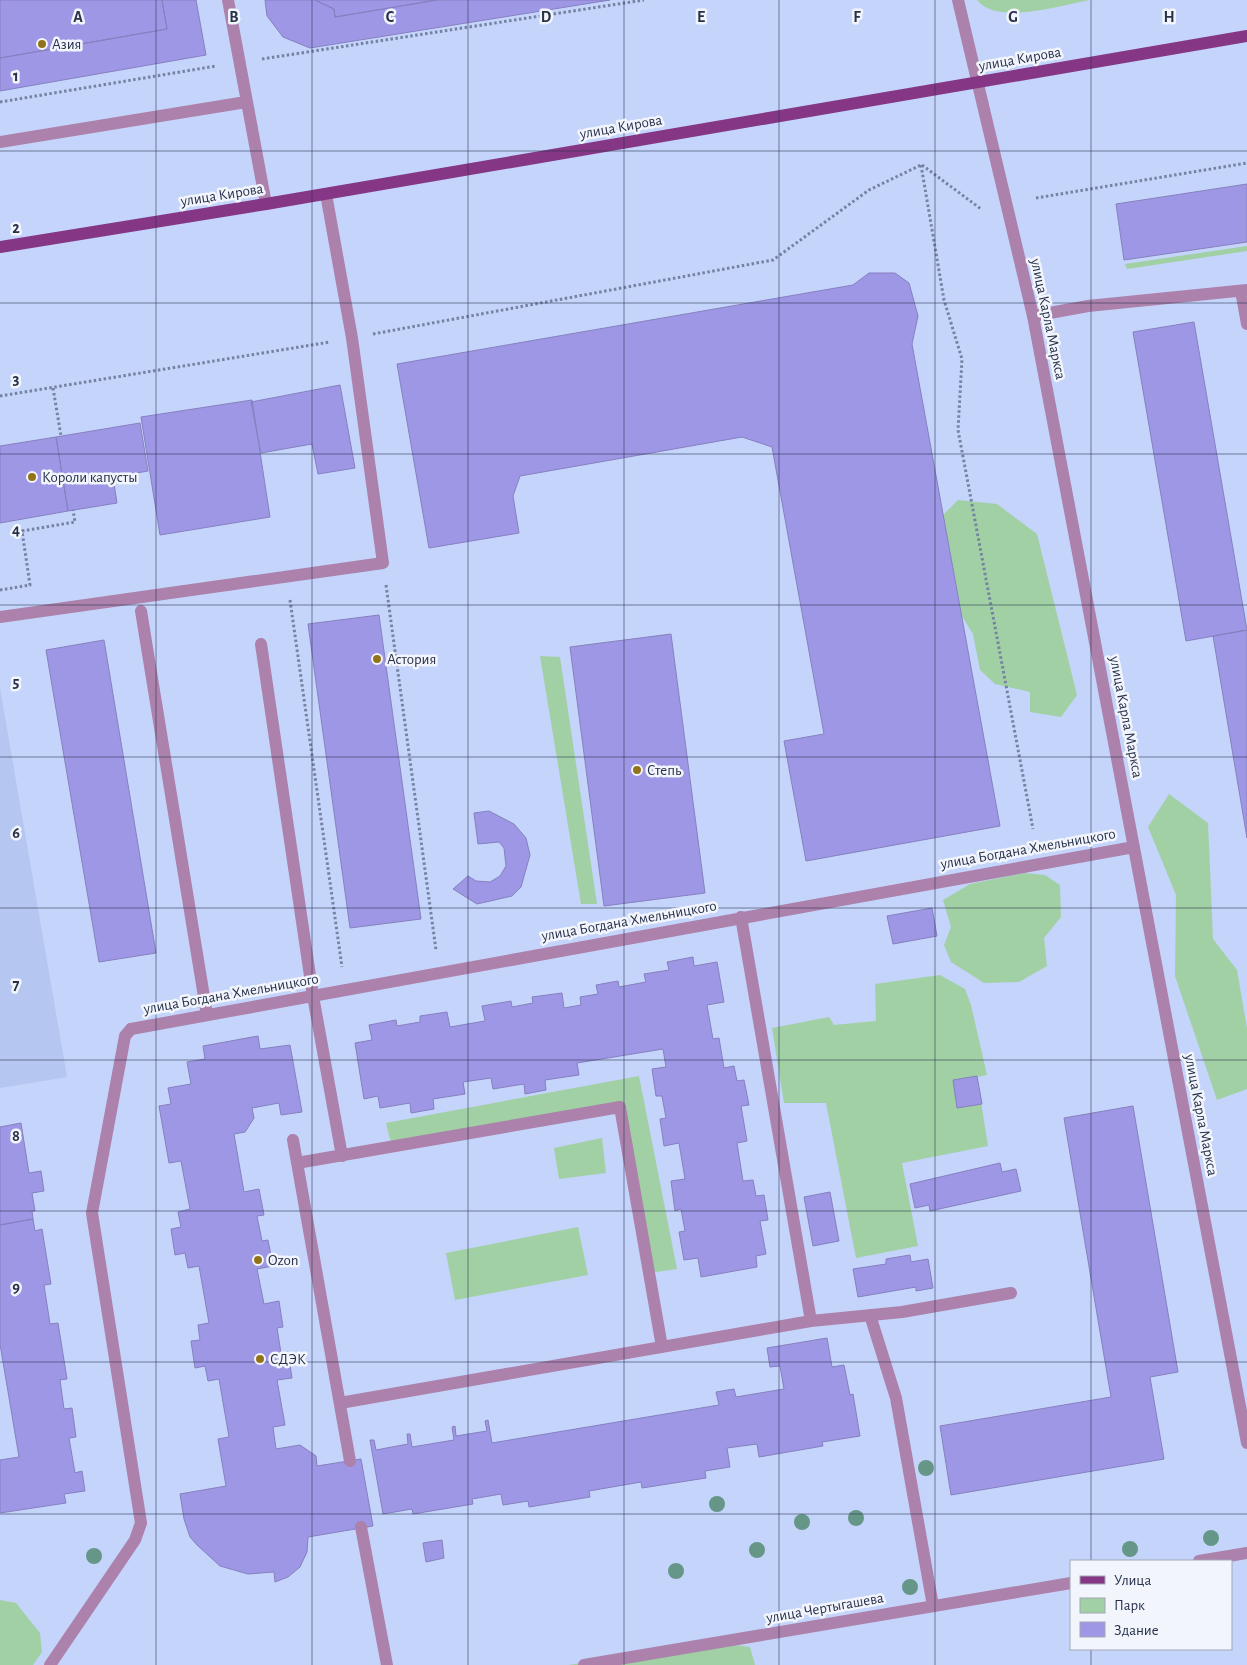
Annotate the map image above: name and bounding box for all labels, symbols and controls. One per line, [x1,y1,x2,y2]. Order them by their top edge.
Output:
text: A [73,9,83,25]
text: B [229,9,239,25]
text: C [386,9,395,25]
text: D [541,9,552,25]
text: E [697,9,705,25]
text: F [853,9,861,25]
text: G [1008,9,1018,25]
text: H [1163,9,1175,25]
place label: Азия [52,37,81,52]
marker: Азия [36,38,48,50]
street label: улица Кирова [977,44,1062,74]
text: 1 [13,68,19,84]
street label: улица Кирова [578,112,663,142]
street label: улица Кирова [179,181,264,209]
text: 2 [12,220,20,236]
street label: улица Карла Маркса [1028,256,1068,381]
text: 3 [13,371,20,387]
place label: Короли капусты [42,470,138,485]
marker: Короли капусты [26,471,38,483]
text: 4 [12,522,20,538]
place label: Астория [387,652,436,667]
marker: Астория [371,653,383,665]
street label: улица Карла Маркса [1107,654,1145,779]
text: 5 [13,674,20,690]
place label: Степь [647,763,682,778]
marker: Степь [631,764,643,776]
text: 6 [12,825,20,841]
street label: улица Богдана Хмельницкого [938,826,1117,872]
street label: улица Богдана Хмельницкого [539,898,718,944]
street label: улица Богдана Хмельницкого [141,971,320,1017]
text: 7 [13,977,20,993]
street label: улица Карла Маркса [1182,1052,1220,1177]
text: 8 [12,1128,20,1144]
place label: Ozon [268,1253,298,1268]
marker: Ozon [252,1254,264,1266]
text: 9 [12,1279,20,1295]
place label: СДЭК [270,1352,306,1367]
marker: СДЭК [254,1353,266,1365]
legend [1070,1560,1232,1650]
text: Улица [1114,1573,1151,1588]
street label: улица Чертыгашева [764,1590,885,1626]
text: Парк [1114,1598,1145,1613]
text: Здание [1114,1623,1159,1638]

